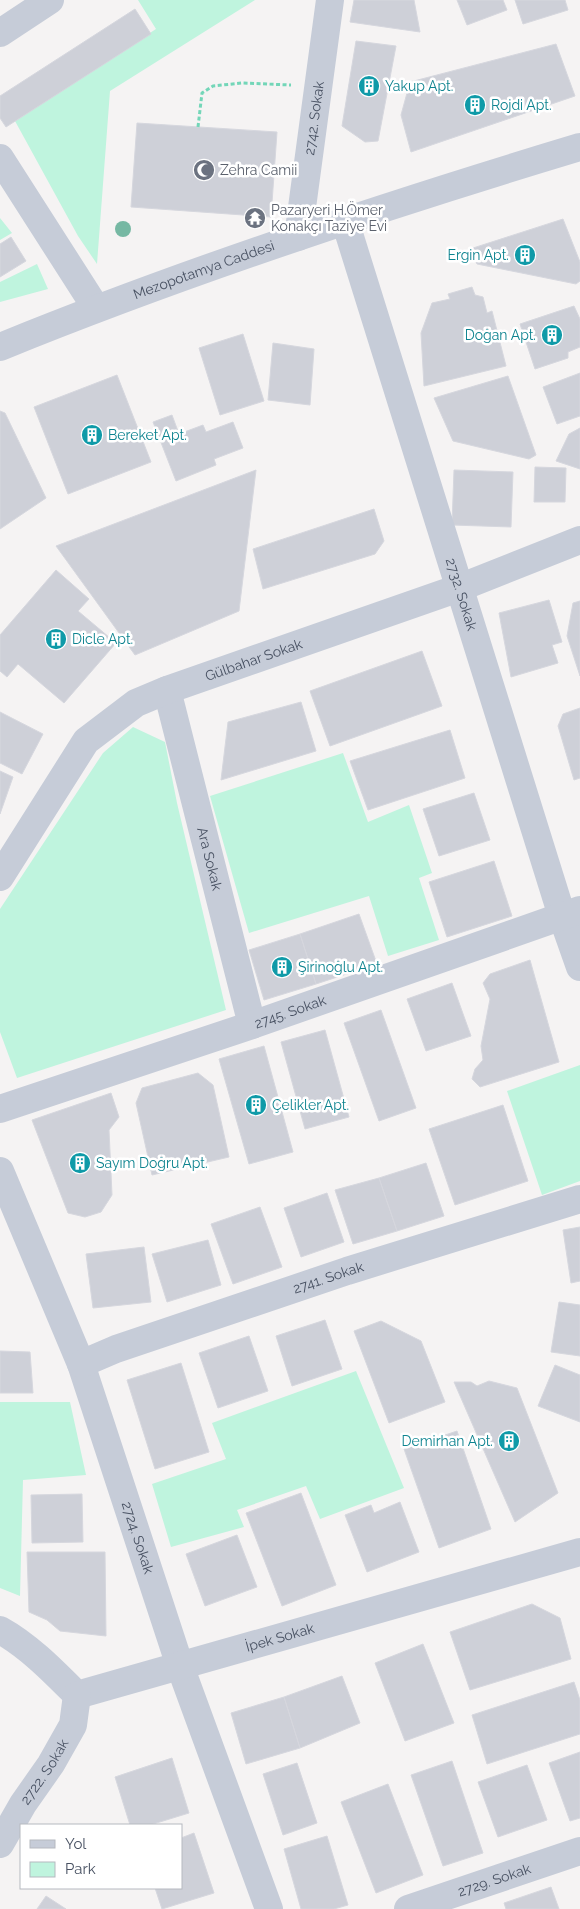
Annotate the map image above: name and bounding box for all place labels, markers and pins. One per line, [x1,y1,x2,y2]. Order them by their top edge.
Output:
building icon: Yakup Apt. [357,74,381,98]
place label: Yakup Apt. [385,78,453,94]
building icon: Rojdi Apt. [463,93,487,117]
place label: Rojdi Apt. [491,97,552,113]
mosque icon: Zehra Camii [192,158,216,182]
place label: Zehra Camii [220,162,297,178]
place label: Pazaryeri H.Ömer Konakçı Taziye Evi [271,200,387,234]
temple icon: Pazaryeri H.Ömer Konakçı Taziye Evi [243,206,267,230]
building icon: Ergin Apt. [513,243,537,267]
place label: Ergin Apt. [447,247,509,263]
building icon: Doğan Apt. [540,323,564,347]
place label: Doğan Apt. [465,327,536,343]
building icon: Bereket Apt. [80,423,104,447]
place label: Bereket Apt. [108,427,187,443]
building icon: Dicle Apt. [44,627,68,651]
place label: Dicle Apt. [72,631,133,647]
building icon: Şirinoğlu Apt. [270,955,294,979]
place label: Şirinoğlu Apt. [298,959,383,975]
building icon: Çelikler Apt. [244,1093,268,1117]
place label: Çelikler Apt. [272,1097,349,1113]
building icon: Sayım Doğru Apt. [68,1151,92,1175]
place label: Sayım Doğru Apt. [96,1155,208,1171]
building icon: Demirhan Apt. [497,1429,521,1453]
place label: Demirhan Apt. [402,1433,493,1449]

